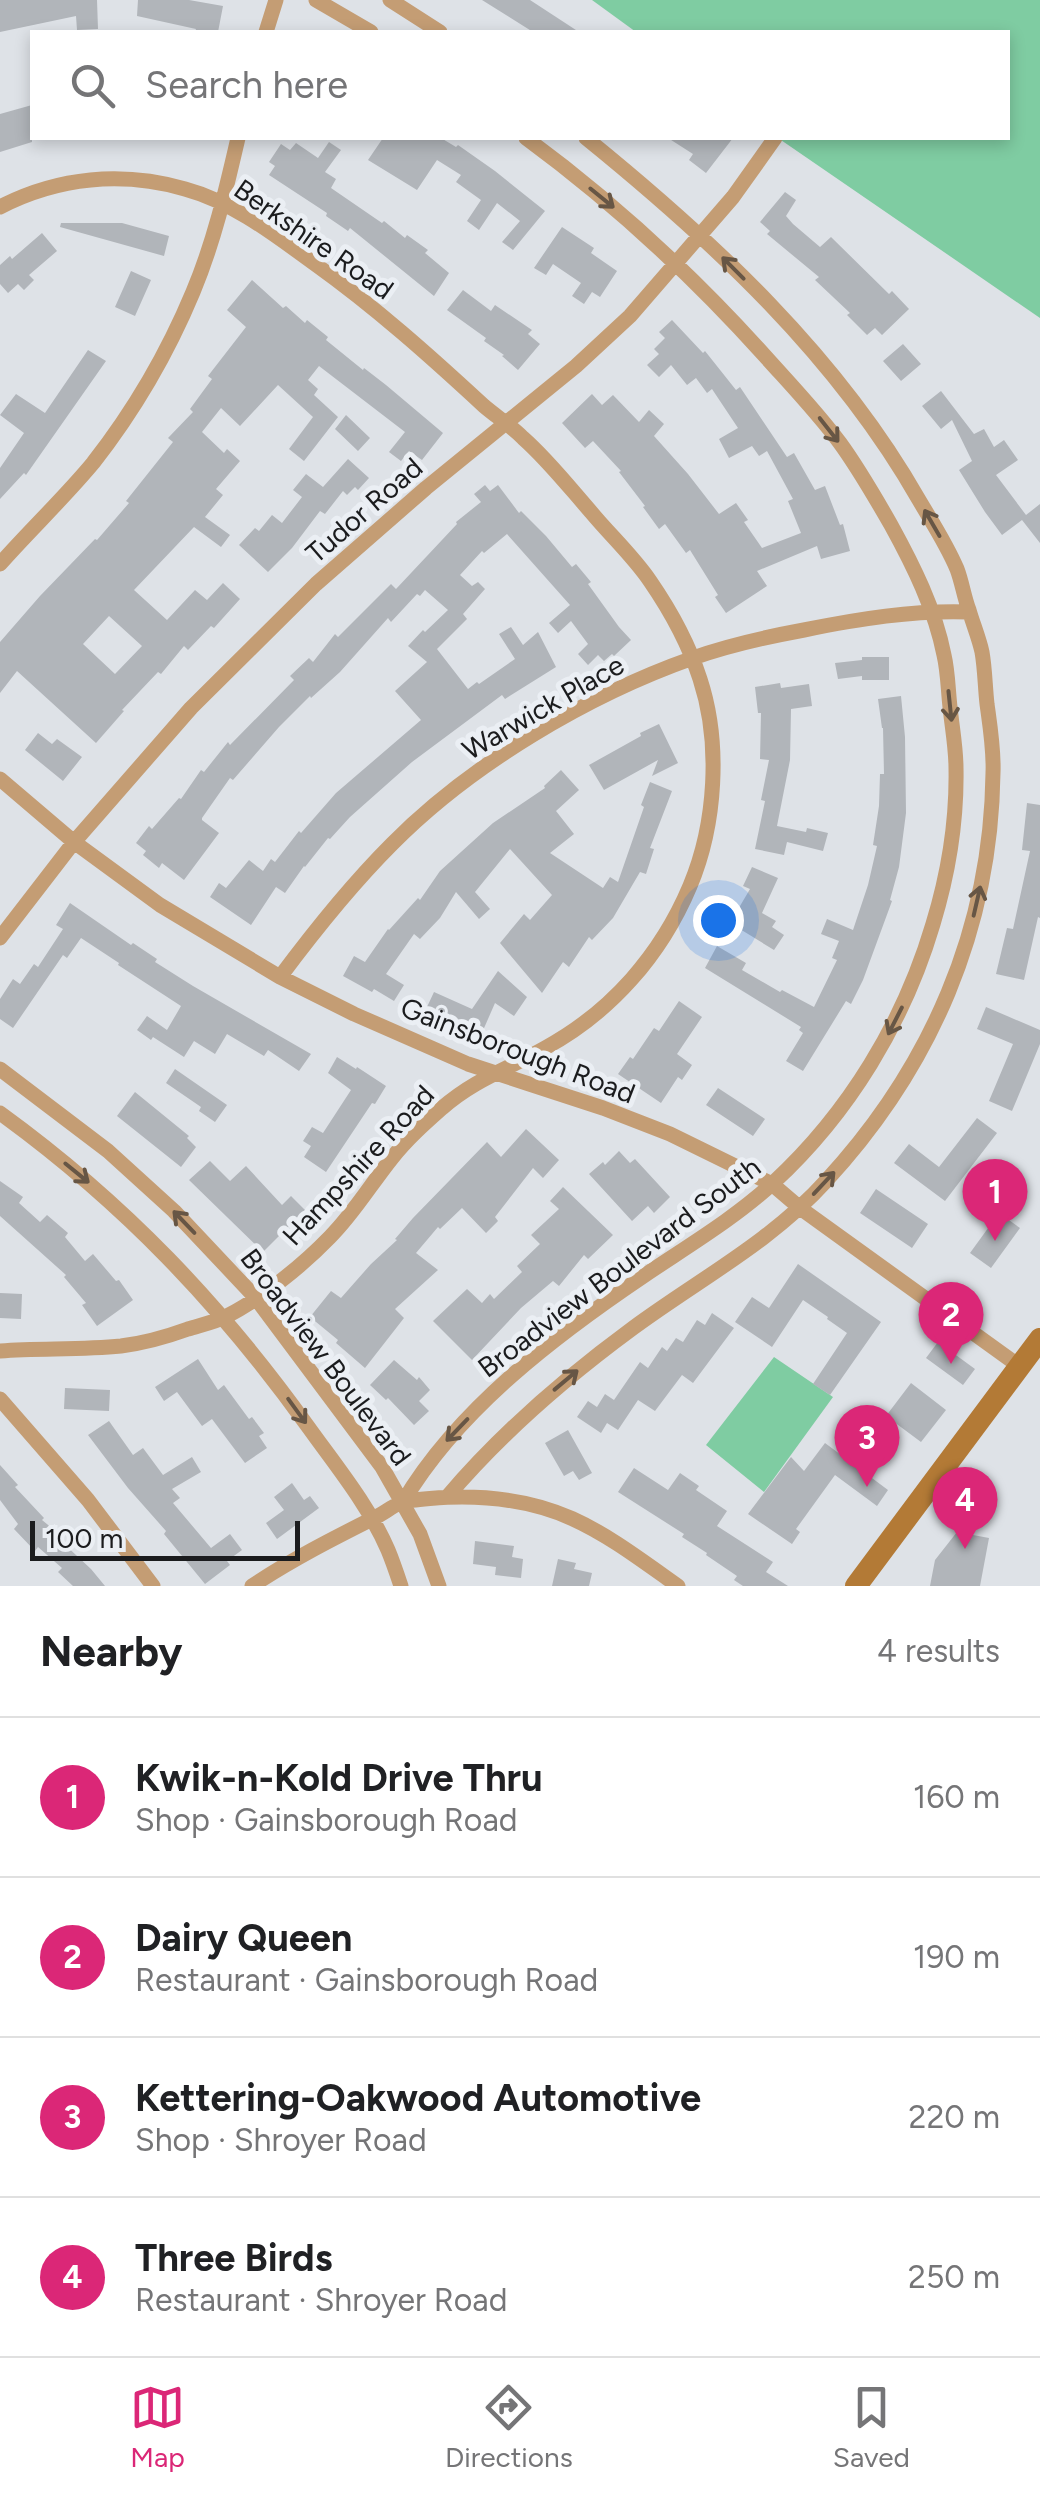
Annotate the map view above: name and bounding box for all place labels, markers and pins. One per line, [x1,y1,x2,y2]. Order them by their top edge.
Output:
pin: 1 [962,1158,1028,1241]
pin: 2 [918,1282,984,1364]
pin: 3 [834,1404,900,1487]
pin: 4 [932,1466,998,1549]

